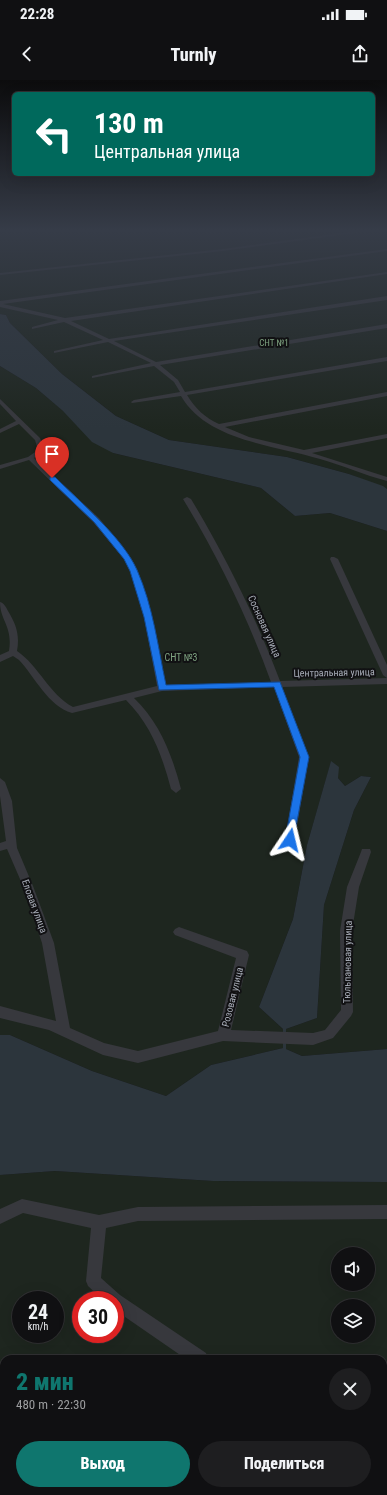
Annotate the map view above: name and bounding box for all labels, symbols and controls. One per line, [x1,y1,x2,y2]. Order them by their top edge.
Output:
text: 22:28 [20,5,54,23]
icon: back [16,43,38,65]
icon: share [349,43,371,65]
text: Turnly [171,44,216,65]
text: 130 m [94,107,164,140]
icon: left [28,108,80,160]
text: Центральная улица [94,141,240,162]
park label: СНТ №1 [259,338,289,348]
pin [35,437,69,478]
icon: arrive [41,443,63,465]
street label: Сосновая улица [246,594,283,659]
park label: СНТ №3 [165,652,197,663]
street label: Центральная улица [293,666,375,679]
position arrow [269,819,311,861]
street label: Еловая улица [20,878,49,935]
street label: Тюльпановая улица [341,920,354,1003]
street label: Розовая улица [220,966,245,1028]
map controls [331,1247,375,1343]
button: sound [331,1247,375,1291]
speed limit sign: 30 [72,1291,124,1343]
button: layers [331,1299,375,1343]
text: 24 [28,1300,48,1324]
text: km/h [28,1321,48,1332]
text: 2 мин [16,1368,74,1396]
button: close [329,1368,371,1410]
text: 480 m · 22:30 [16,1397,86,1412]
button: Выход [16,1441,190,1487]
button: Поделиться [198,1441,371,1487]

